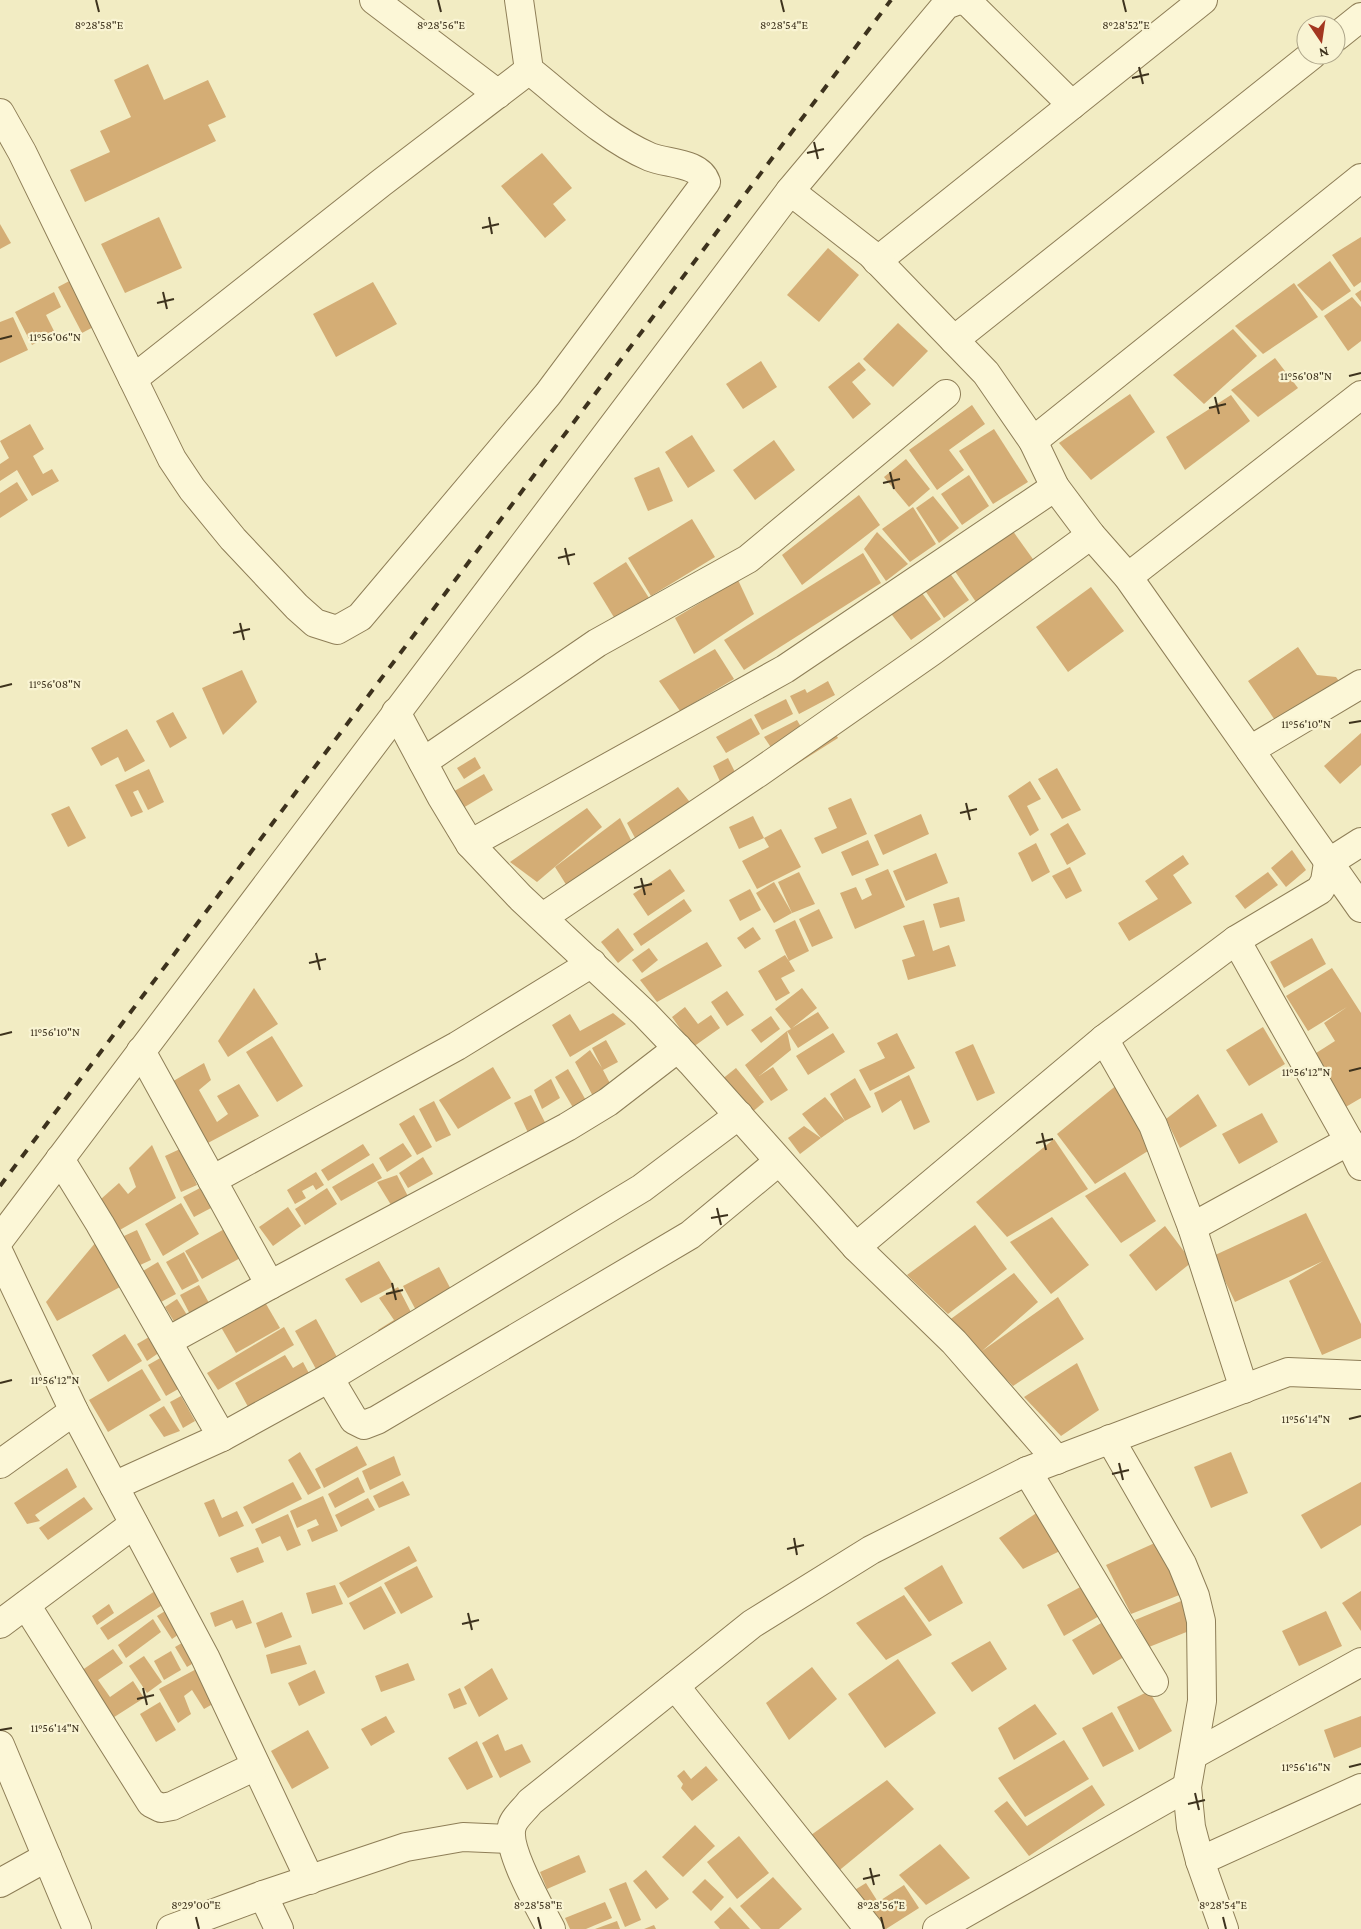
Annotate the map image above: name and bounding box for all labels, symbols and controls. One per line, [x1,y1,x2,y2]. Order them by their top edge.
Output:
north arrow [1296,15,1346,65]
text: 8°28'58"E [75,18,124,32]
text: 8°28'56"E [417,18,466,32]
text: 8°28'54"E [760,18,808,32]
text: 8°28'52"E [1102,18,1150,32]
text: N [1317,44,1330,62]
text: 11°56'06"N [29,330,81,344]
text: 11°56'08"N [1280,369,1332,383]
text: 11°56'08"N [29,677,81,691]
text: 11°56'10"N [1281,717,1331,731]
text: 11°56'10"N [30,1025,80,1039]
text: 11°56'12"N [1282,1065,1330,1079]
text: 11°56'12"N [31,1373,79,1387]
text: 11°56'14"N [1282,1412,1331,1426]
text: 11°56'14"N [31,1721,80,1735]
text: 11°56'16"N [1281,1760,1331,1774]
text: 8°29'00"E [171,1898,221,1912]
text: 8°28'58"E [514,1898,563,1912]
text: 8°28'56"E [857,1898,906,1912]
text: 8°28'54"E [1199,1898,1247,1912]

